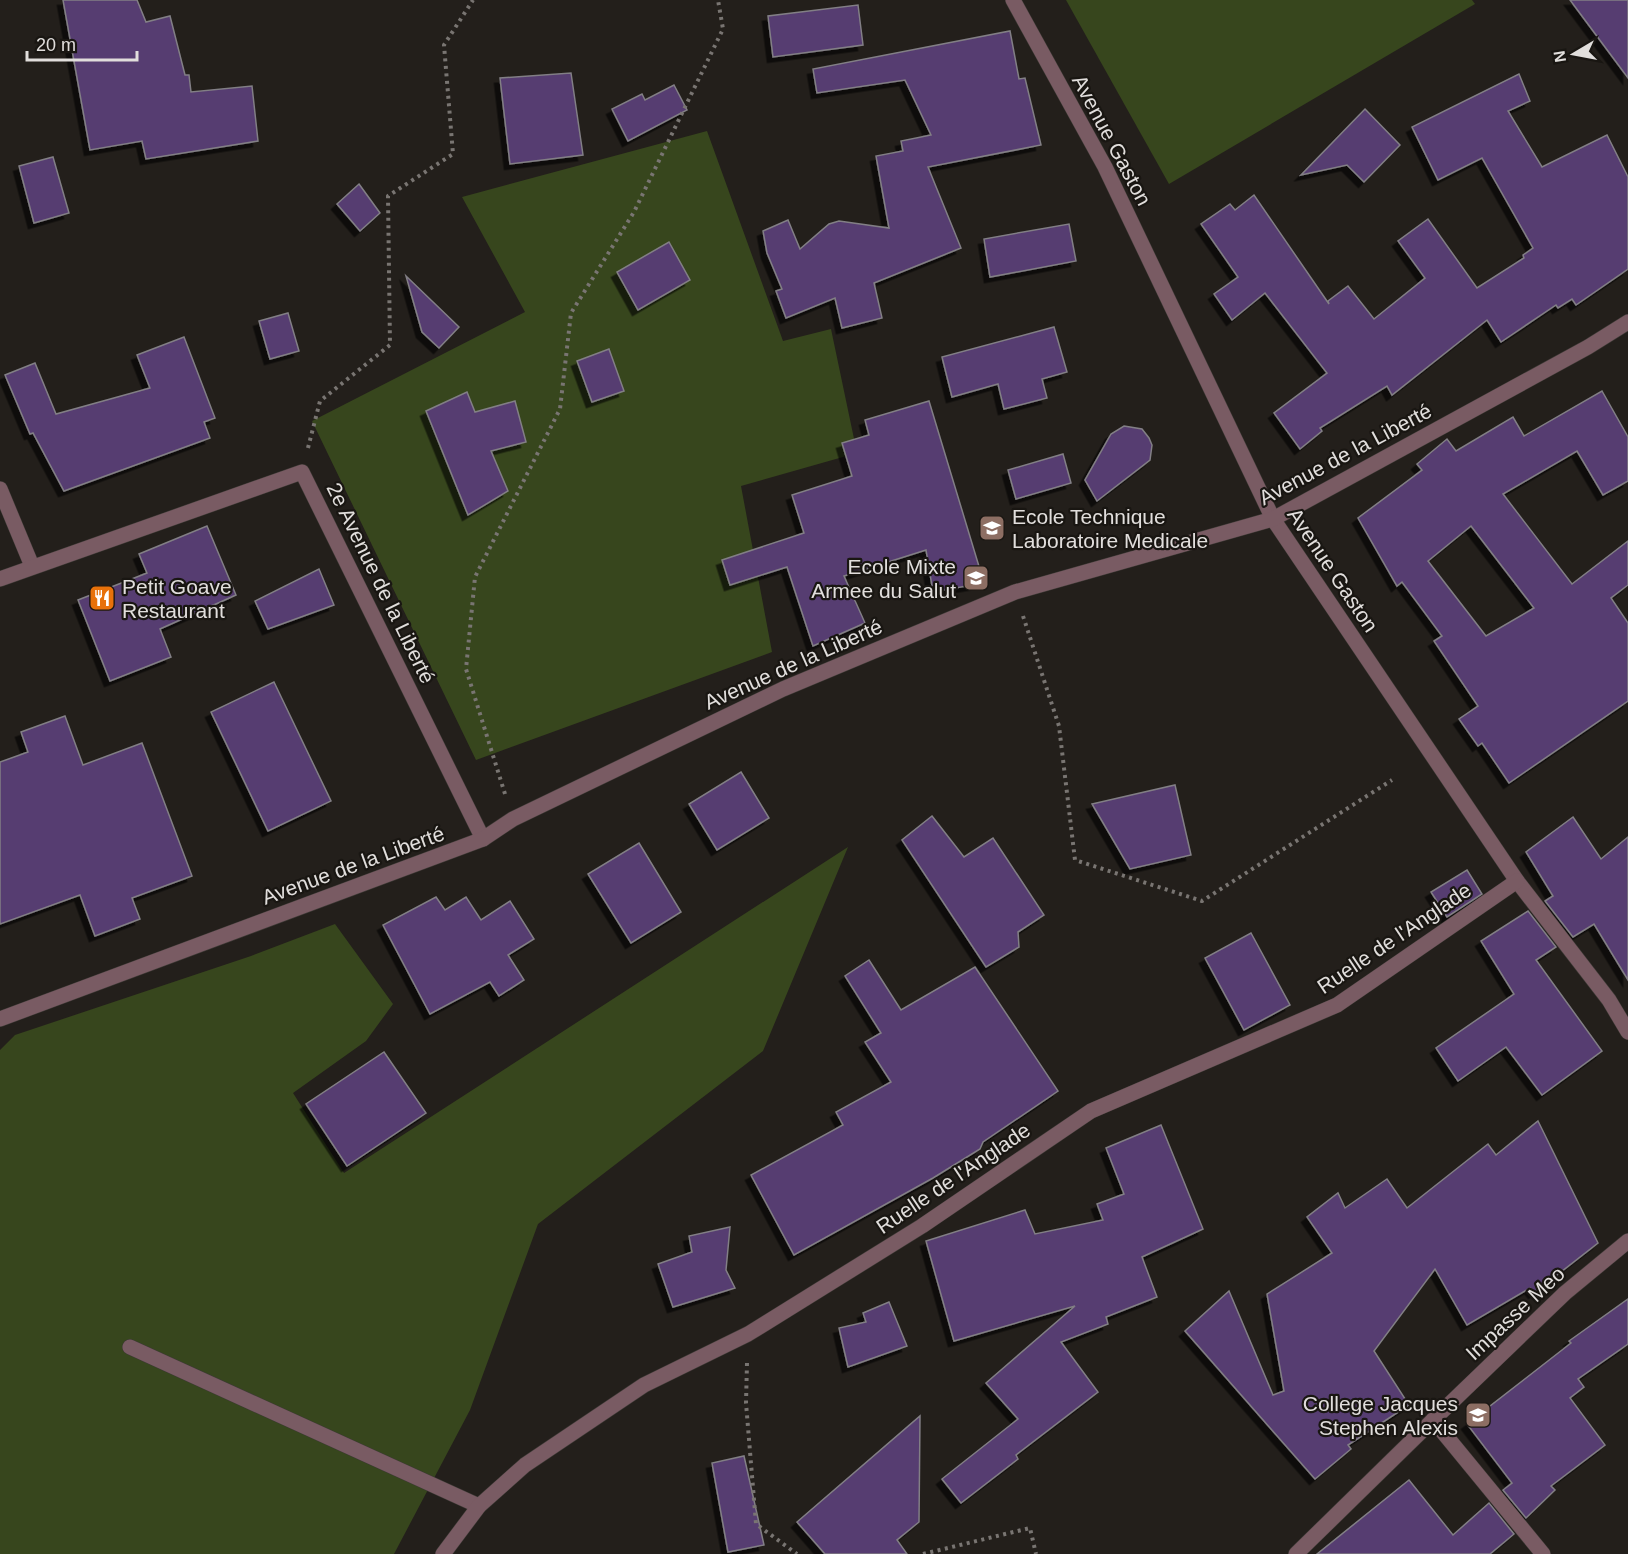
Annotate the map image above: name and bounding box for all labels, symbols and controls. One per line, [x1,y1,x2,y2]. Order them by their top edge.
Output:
scale bar [27,24,136,62]
north arrow [1544,24,1604,84]
text: 20 m [36,35,76,55]
text: N [1550,49,1569,64]
street label: Avenue Gaston [1068,71,1156,209]
street label: Avenue de la Liberté [1255,399,1435,509]
street label: 2e Avenue de la Liberté [322,479,440,687]
street label: Avenue Gaston [1283,504,1383,636]
place label: Ecole Technique Laboratoire Medicale [1012,505,1208,552]
school or university icon: Ecole Technique Laboratoire Medicale [977,513,1007,543]
place label: Ecole Mixte Armee du Salut [811,555,956,602]
school or university icon: Ecole Mixte Armee du Salut [961,563,991,593]
place label: Petit Goave Restaurant [122,575,232,622]
restaurant icon: Petit Goave Restaurant [87,583,117,613]
street label: Avenue de la Liberté [701,614,885,714]
street label: Avenue de la Liberté [259,821,447,909]
street label: Ruelle de l'Anglade [1313,878,1475,998]
street label: Ruelle de l'Anglade [872,1118,1034,1238]
street label: Impasse Meo [1461,1262,1569,1364]
place label: College Jacques Stephen Alexis [1303,1392,1458,1439]
school or university icon: College Jacques Stephen Alexis [1463,1400,1493,1430]

